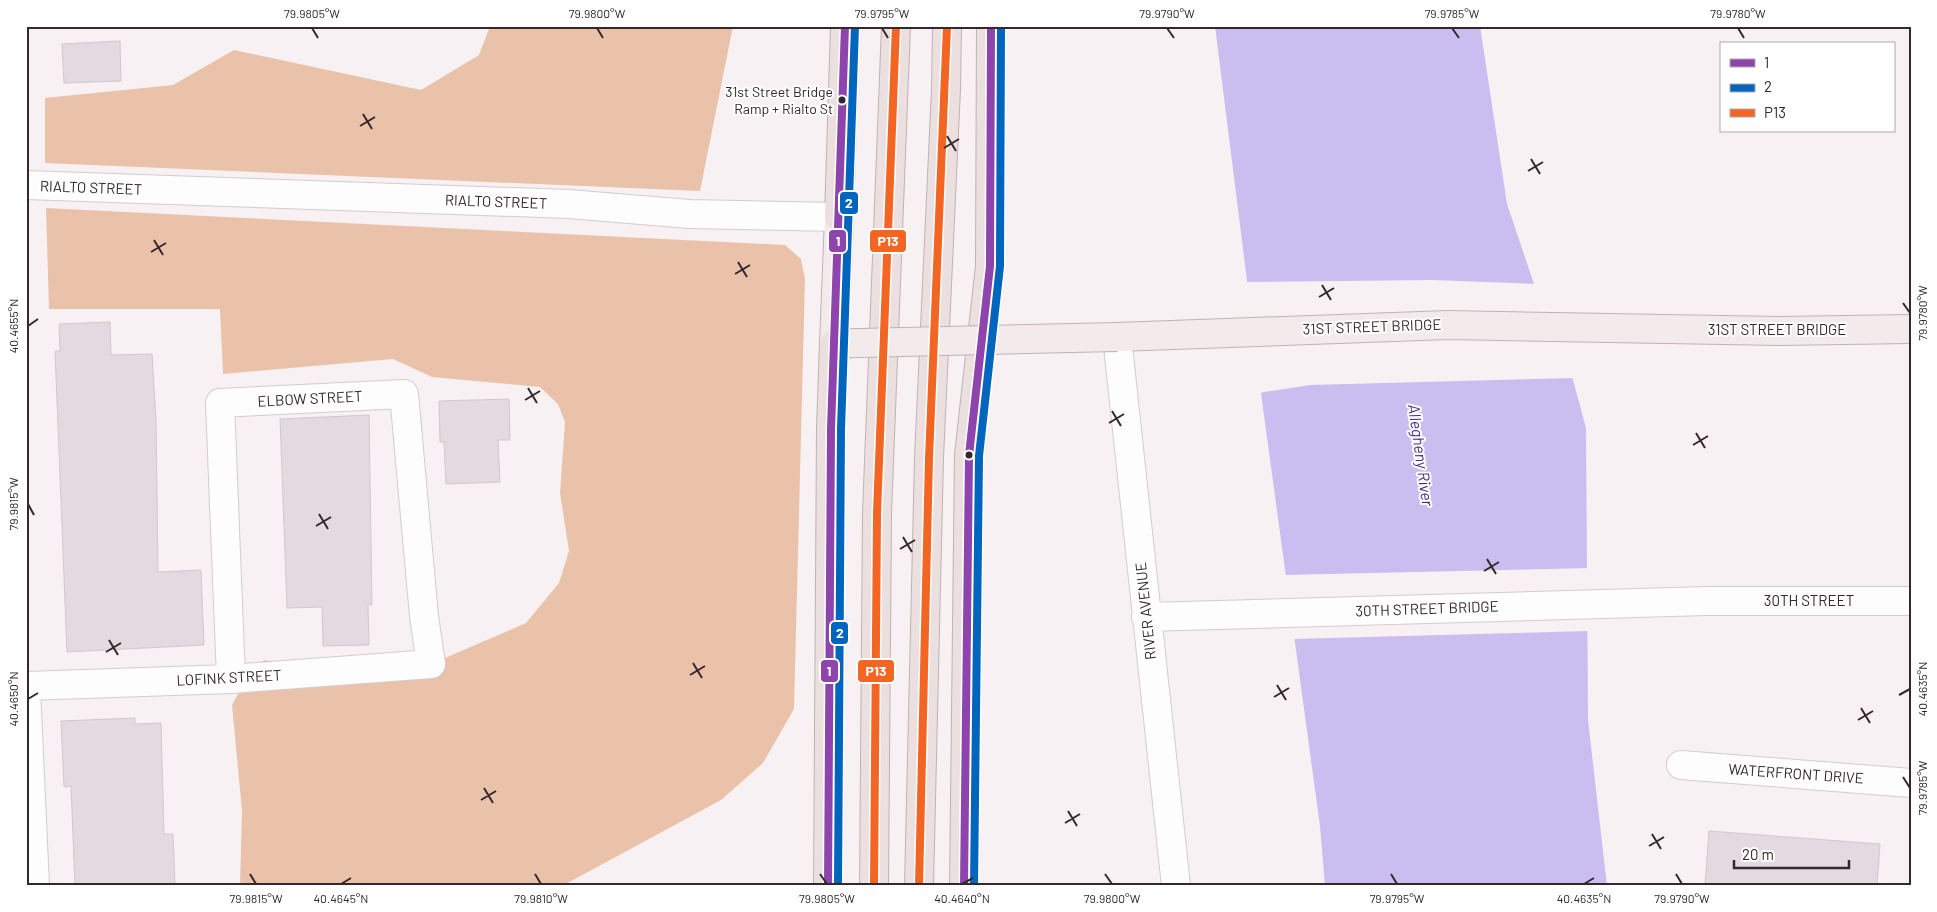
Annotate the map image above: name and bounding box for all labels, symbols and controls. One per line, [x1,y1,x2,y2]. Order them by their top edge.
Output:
text: 79.9805°W [284,6,340,20]
text: 79.9800°W [569,6,626,20]
text: 79.9795°W [855,6,910,20]
text: 79.9790°W [1139,6,1195,20]
text: 79.9785°W [1425,6,1480,20]
text: 79.9780°W [1710,6,1766,20]
legend [1720,42,1894,132]
text: 1 [1764,53,1769,71]
text: 2 [1764,77,1772,95]
place label: 31st Street Bridge Ramp + Rialto St [725,83,833,117]
marker: 31st Street Bridge Ramp + Rialto St [837,95,847,105]
text: P13 [1764,103,1786,121]
street label: RIALTO STREET [40,176,142,198]
street label: RIALTO STREET [445,190,547,212]
line badge: 2 [839,191,859,215]
text: 2 [845,194,853,211]
line badge: 1 [828,229,847,253]
line badge: P13 [869,229,907,253]
text: 1 [836,232,841,249]
text: P13 [878,232,898,249]
text: 79.9780°W [1915,285,1929,341]
text: 40.4655°N [6,299,20,353]
street label: 31ST STREET BRIDGE [1302,315,1442,337]
street label: 31ST STREET BRIDGE [1708,320,1846,338]
street label: ELBOW STREET [257,386,363,410]
water label: Allegheny River [1405,403,1438,508]
unlabelled marker [964,450,974,460]
text: 79.9815°W [6,477,20,530]
street label: RIVER AVENUE [1131,561,1159,661]
street label: 30TH STREET [1764,591,1854,609]
street label: 30TH STREET BRIDGE [1355,597,1499,619]
line badge: 2 [830,621,849,645]
text: 2 [836,624,844,641]
line badge: 1 [820,659,839,683]
line badge: P13 [857,659,895,683]
text: 1 [827,662,832,679]
text: P13 [866,662,886,679]
text: 40.4635°N [1915,662,1929,716]
street label: LOFINK STREET [176,665,282,689]
text: 40.4650°N [6,671,20,727]
street label: WATERFRONT DRIVE [1728,759,1864,787]
text: 79.9785°W [1915,760,1929,815]
scale bar [1734,837,1850,869]
text: 20 m [1742,845,1774,863]
text: 79.9815°W [230,891,283,905]
text: 40.4645°N [314,891,369,905]
text: 79.9810°W [514,891,568,905]
text: 79.9805°W [799,891,855,905]
text: 40.4640°N [934,891,990,905]
text: 79.9800°W [1084,891,1141,905]
text: 79.9795°W [1370,891,1425,905]
text: 40.4635°N [1557,891,1611,905]
text: 79.9790°W [1654,891,1710,905]

